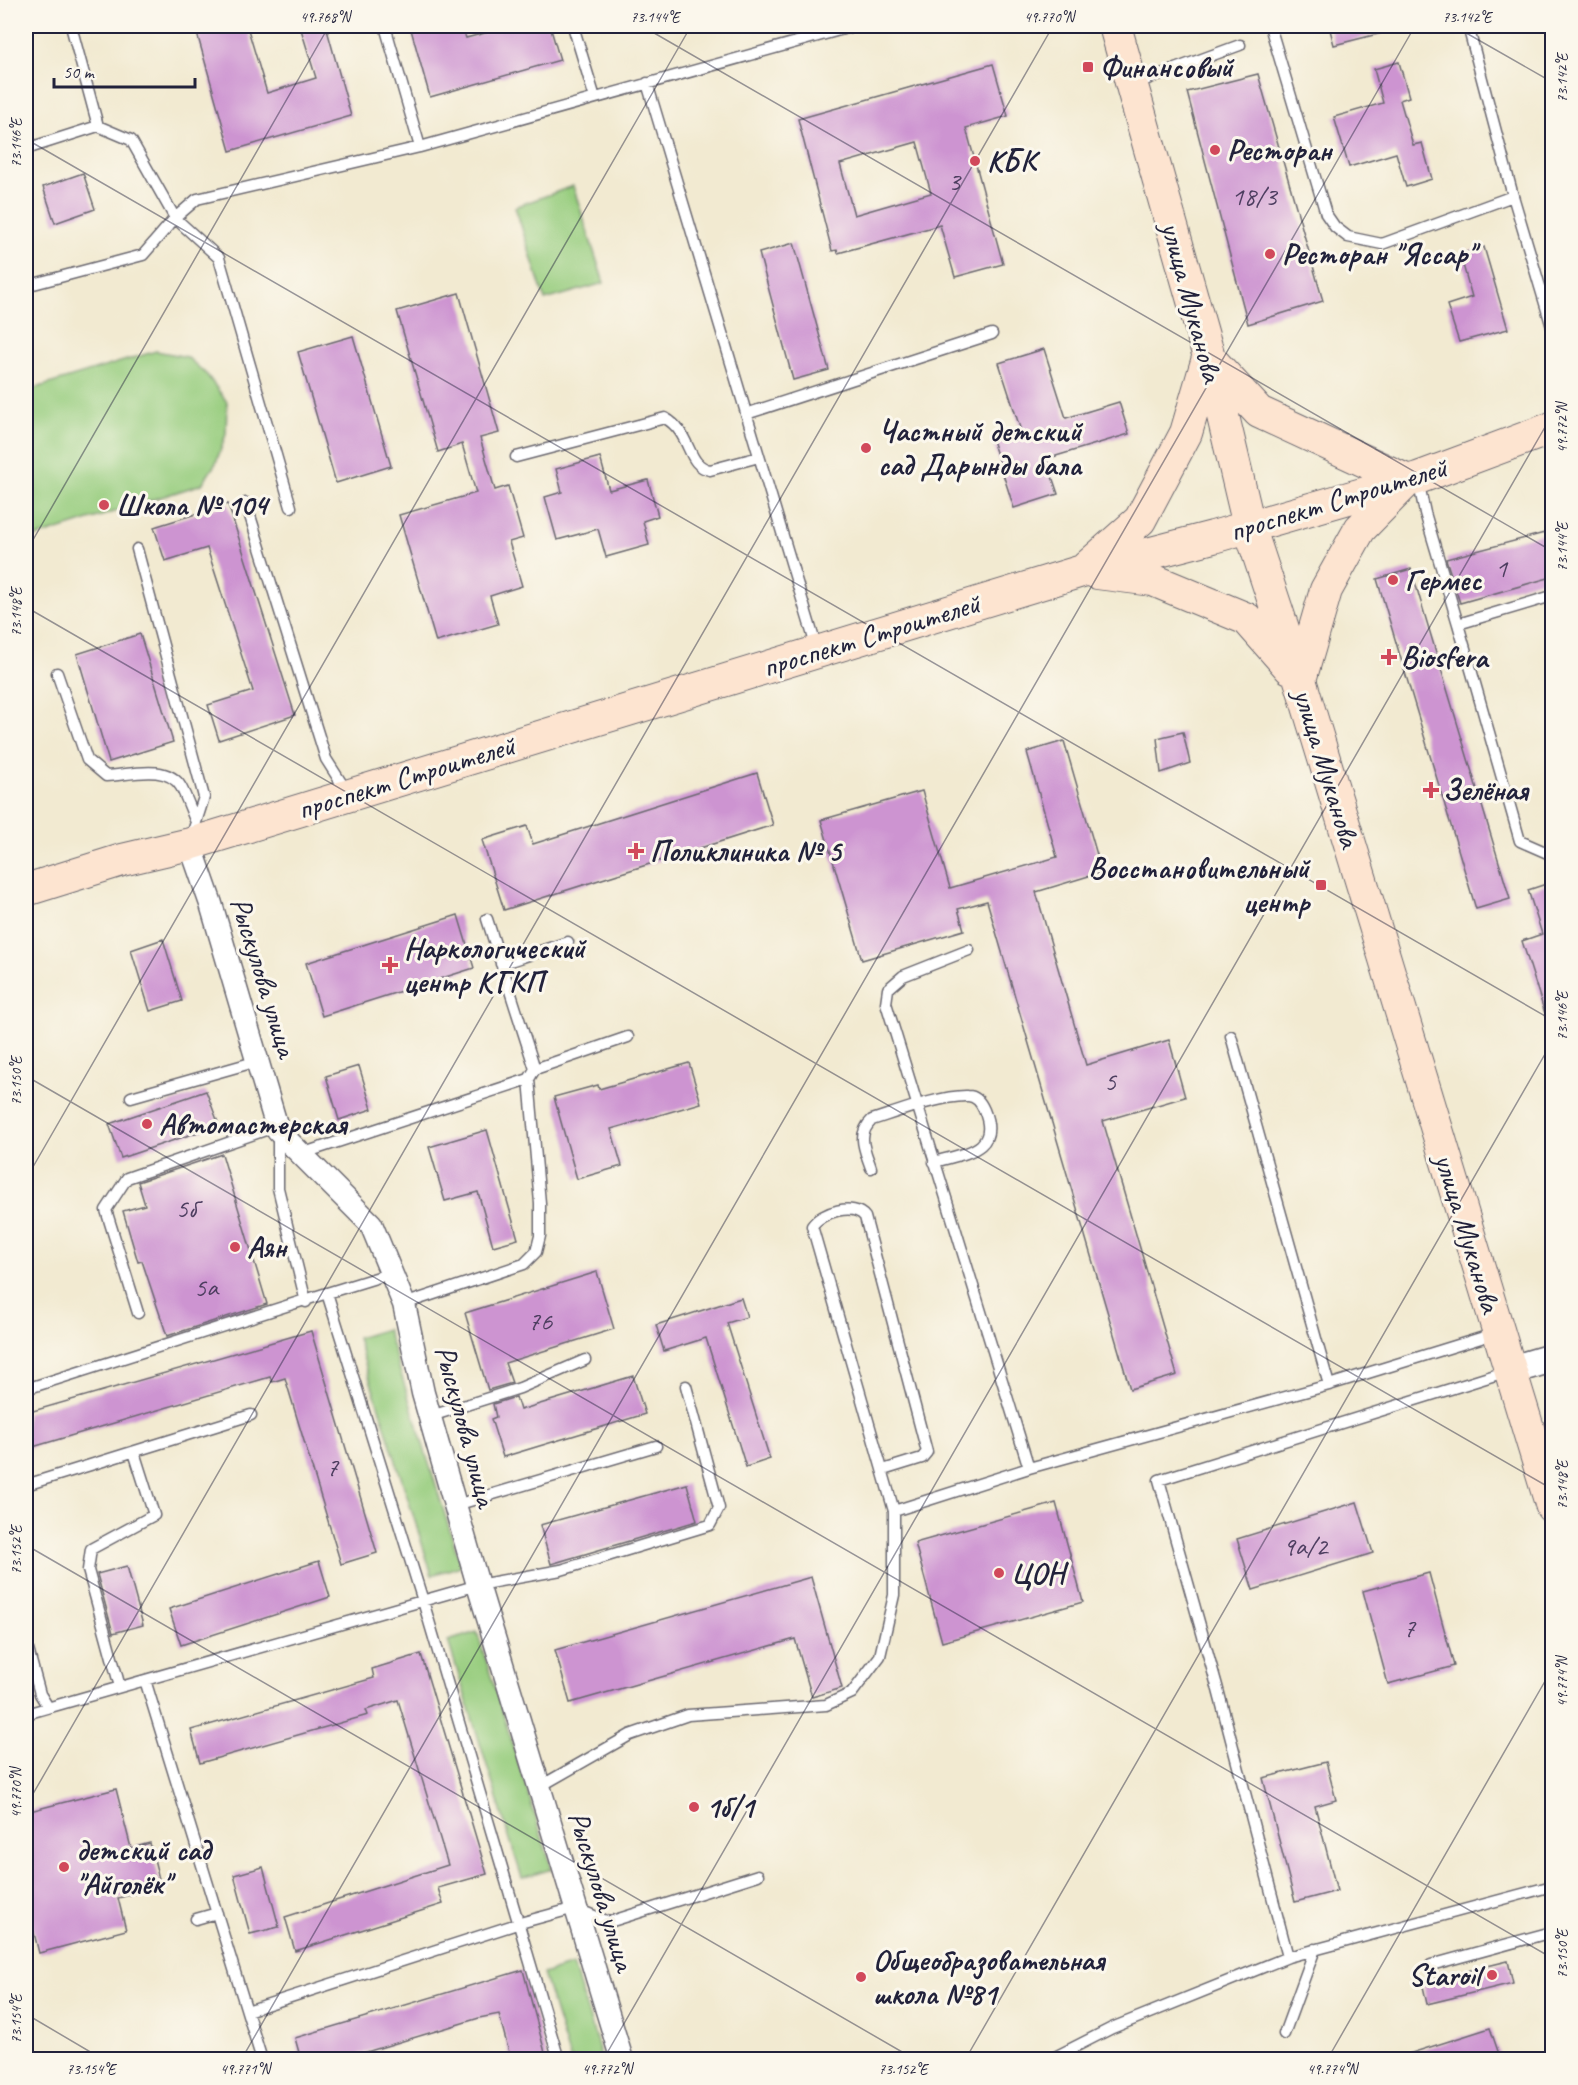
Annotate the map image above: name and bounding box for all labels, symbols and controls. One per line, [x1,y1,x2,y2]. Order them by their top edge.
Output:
text: 49.768°N [300,8,353,27]
text: 73.144°E [631,8,682,27]
text: 49.770°N [1024,8,1077,27]
text: 73.142°E [1443,8,1494,27]
place label: Финансовый [1100,48,1235,86]
scale bar [54,51,195,89]
text: 73.142°E [1553,51,1572,102]
marker: Финансовый [1081,60,1095,74]
text: 50 m [63,61,96,83]
text: 73.146°E [7,116,26,167]
place label: Ресторан [1227,131,1334,169]
place label: КБК [987,142,1041,180]
marker: Ресторан [1208,143,1222,157]
marker: КБК [968,154,982,168]
house number: 3 [948,164,962,198]
house number: 18/3 [1231,179,1279,213]
street label: улица Муканова [1152,216,1232,388]
place label: Ресторан "Яссар" [1282,235,1482,273]
marker: Ресторан "Яссар" [1263,247,1277,261]
text: 49.772°N [1553,400,1572,453]
place label: Частный детский сад Дарынды бала [878,412,1084,484]
marker: Частный детский сад Дарынды бала [859,441,873,455]
street label: проспект Строителей [1225,447,1453,550]
place label: Школа № 104 [116,486,271,524]
marker: Школа № 104 [97,498,111,512]
text: 73.144°E [1553,520,1572,571]
house number: 1 [1495,551,1509,585]
place label: Гермес [1405,561,1482,599]
marker: Гермес [1386,573,1400,587]
street label: проспект Строителей [758,583,986,686]
text: 73.148°E [7,585,26,636]
place label: Biosfera [1401,638,1490,676]
marker: Biosfera [1382,650,1396,664]
street label: улица Муканова [1284,682,1370,854]
street label: проспект Строителей [293,725,521,828]
place label: Зелёная [1443,771,1530,809]
marker: Зелёная [1424,783,1438,797]
place label: Поликлиника № 5 [650,832,844,870]
marker: Поликлиника № 5 [627,842,645,860]
place label: Восстановительный центр [1088,849,1312,921]
marker: Восстановительный центр [1314,878,1328,892]
street label: Рыскулова улица [222,893,307,1064]
place label: Наркологический центр КГКП [404,929,587,1001]
marker: Наркологический центр КГКП [381,956,399,974]
text: 73.146°E [1553,989,1572,1040]
text: 73.150°E [7,1054,26,1105]
house number: 5 [1104,1064,1118,1098]
place label: Автомастерская [159,1105,349,1143]
marker: Автомастерская [140,1117,154,1131]
street label: улица Муканова [1425,1147,1511,1319]
house number: 5б [176,1191,203,1225]
place label: Аян [247,1228,288,1266]
marker: Аян [228,1240,242,1254]
house number: 5а [194,1270,220,1304]
house number: 76 [528,1304,553,1338]
street label: Рыскулова улица [426,1341,506,1513]
house number: 7 [326,1450,340,1484]
text: 73.148°E [1553,1458,1572,1509]
text: 73.152°E [7,1523,26,1574]
house number: 9а/2 [1282,1529,1329,1563]
place label: ЦОН [1011,1554,1069,1592]
marker: ЦОН [992,1566,1006,1580]
house number: 7 [1403,1611,1417,1645]
text: 49.774°N [1553,1654,1572,1707]
text: 49.770°N [7,1765,26,1818]
place label: 1б/1 [706,1788,757,1826]
marker: 1б/1 [687,1800,701,1814]
street label: Рыскулова улица [560,1807,645,1978]
place label: детский сад "Айголёк" [76,1831,214,1903]
marker: детский сад "Айголёк" [57,1860,71,1874]
text: 73.150°E [1553,1927,1572,1978]
place label: Общеобразовательная школа №81 [873,1941,1107,2013]
place label: Staroil [1408,1956,1486,1994]
marker: Staroil [1485,1968,1499,1982]
marker: Общеобразовательная школа №81 [854,1970,868,1984]
text: 73.154°E [7,1992,26,2043]
text: 73.154°E [67,2060,118,2079]
text: 49.771°N [220,2060,273,2079]
text: 49.772°N [582,2060,635,2079]
text: 73.152°E [879,2060,930,2079]
text: 49.774°N [1307,2060,1360,2079]

